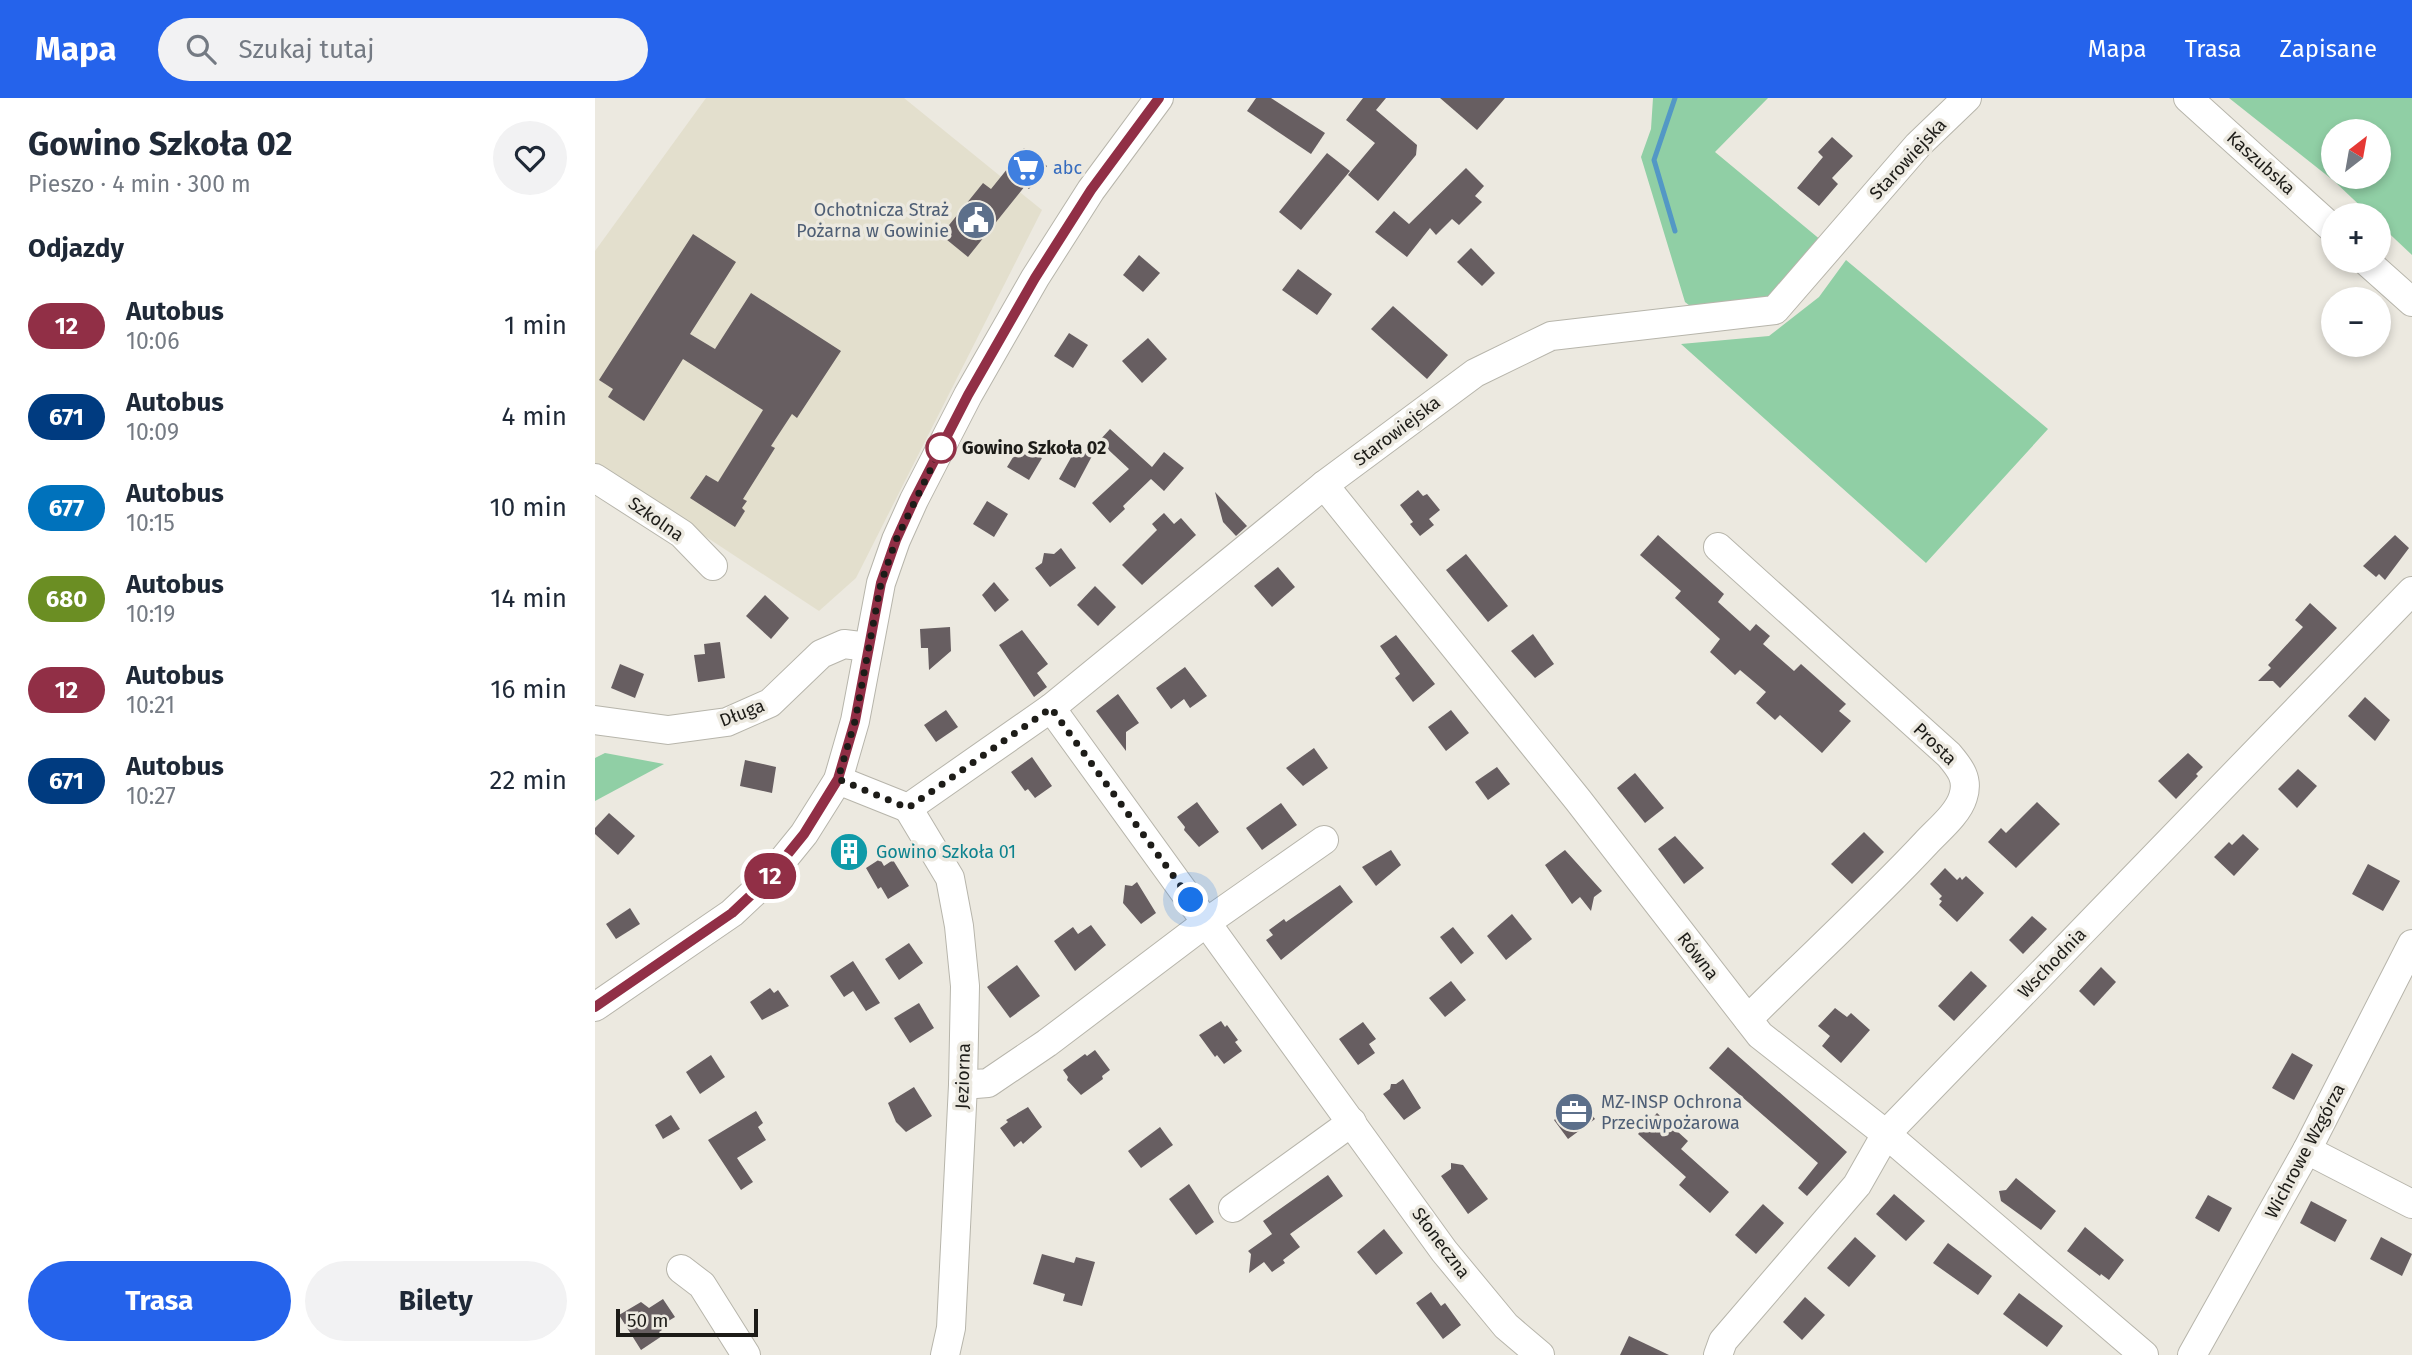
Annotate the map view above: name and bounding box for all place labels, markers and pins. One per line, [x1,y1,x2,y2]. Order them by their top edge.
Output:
supermarket icon: abc [1005,147,1047,189]
place label: abc [1053,157,1082,179]
place label: Ochotnicza Straż Pożarna w Gowinie [796,199,949,242]
public building icon: Ochotnicza Straż Pożarna w Gowinie [955,199,997,241]
marker: Gowino Szkoła 02 [926,433,956,463]
place label: Gowino Szkoła 02 [962,437,1106,459]
building icon: Gowino Szkoła 01 [828,831,870,873]
place label: Gowino Szkoła 01 [876,841,1016,863]
office icon: MZ-INSP Ochrona Przeciwpożarowa [1553,1091,1595,1133]
place label: MZ-INSP Ochrona Przeciwpożarowa [1601,1091,1742,1134]

